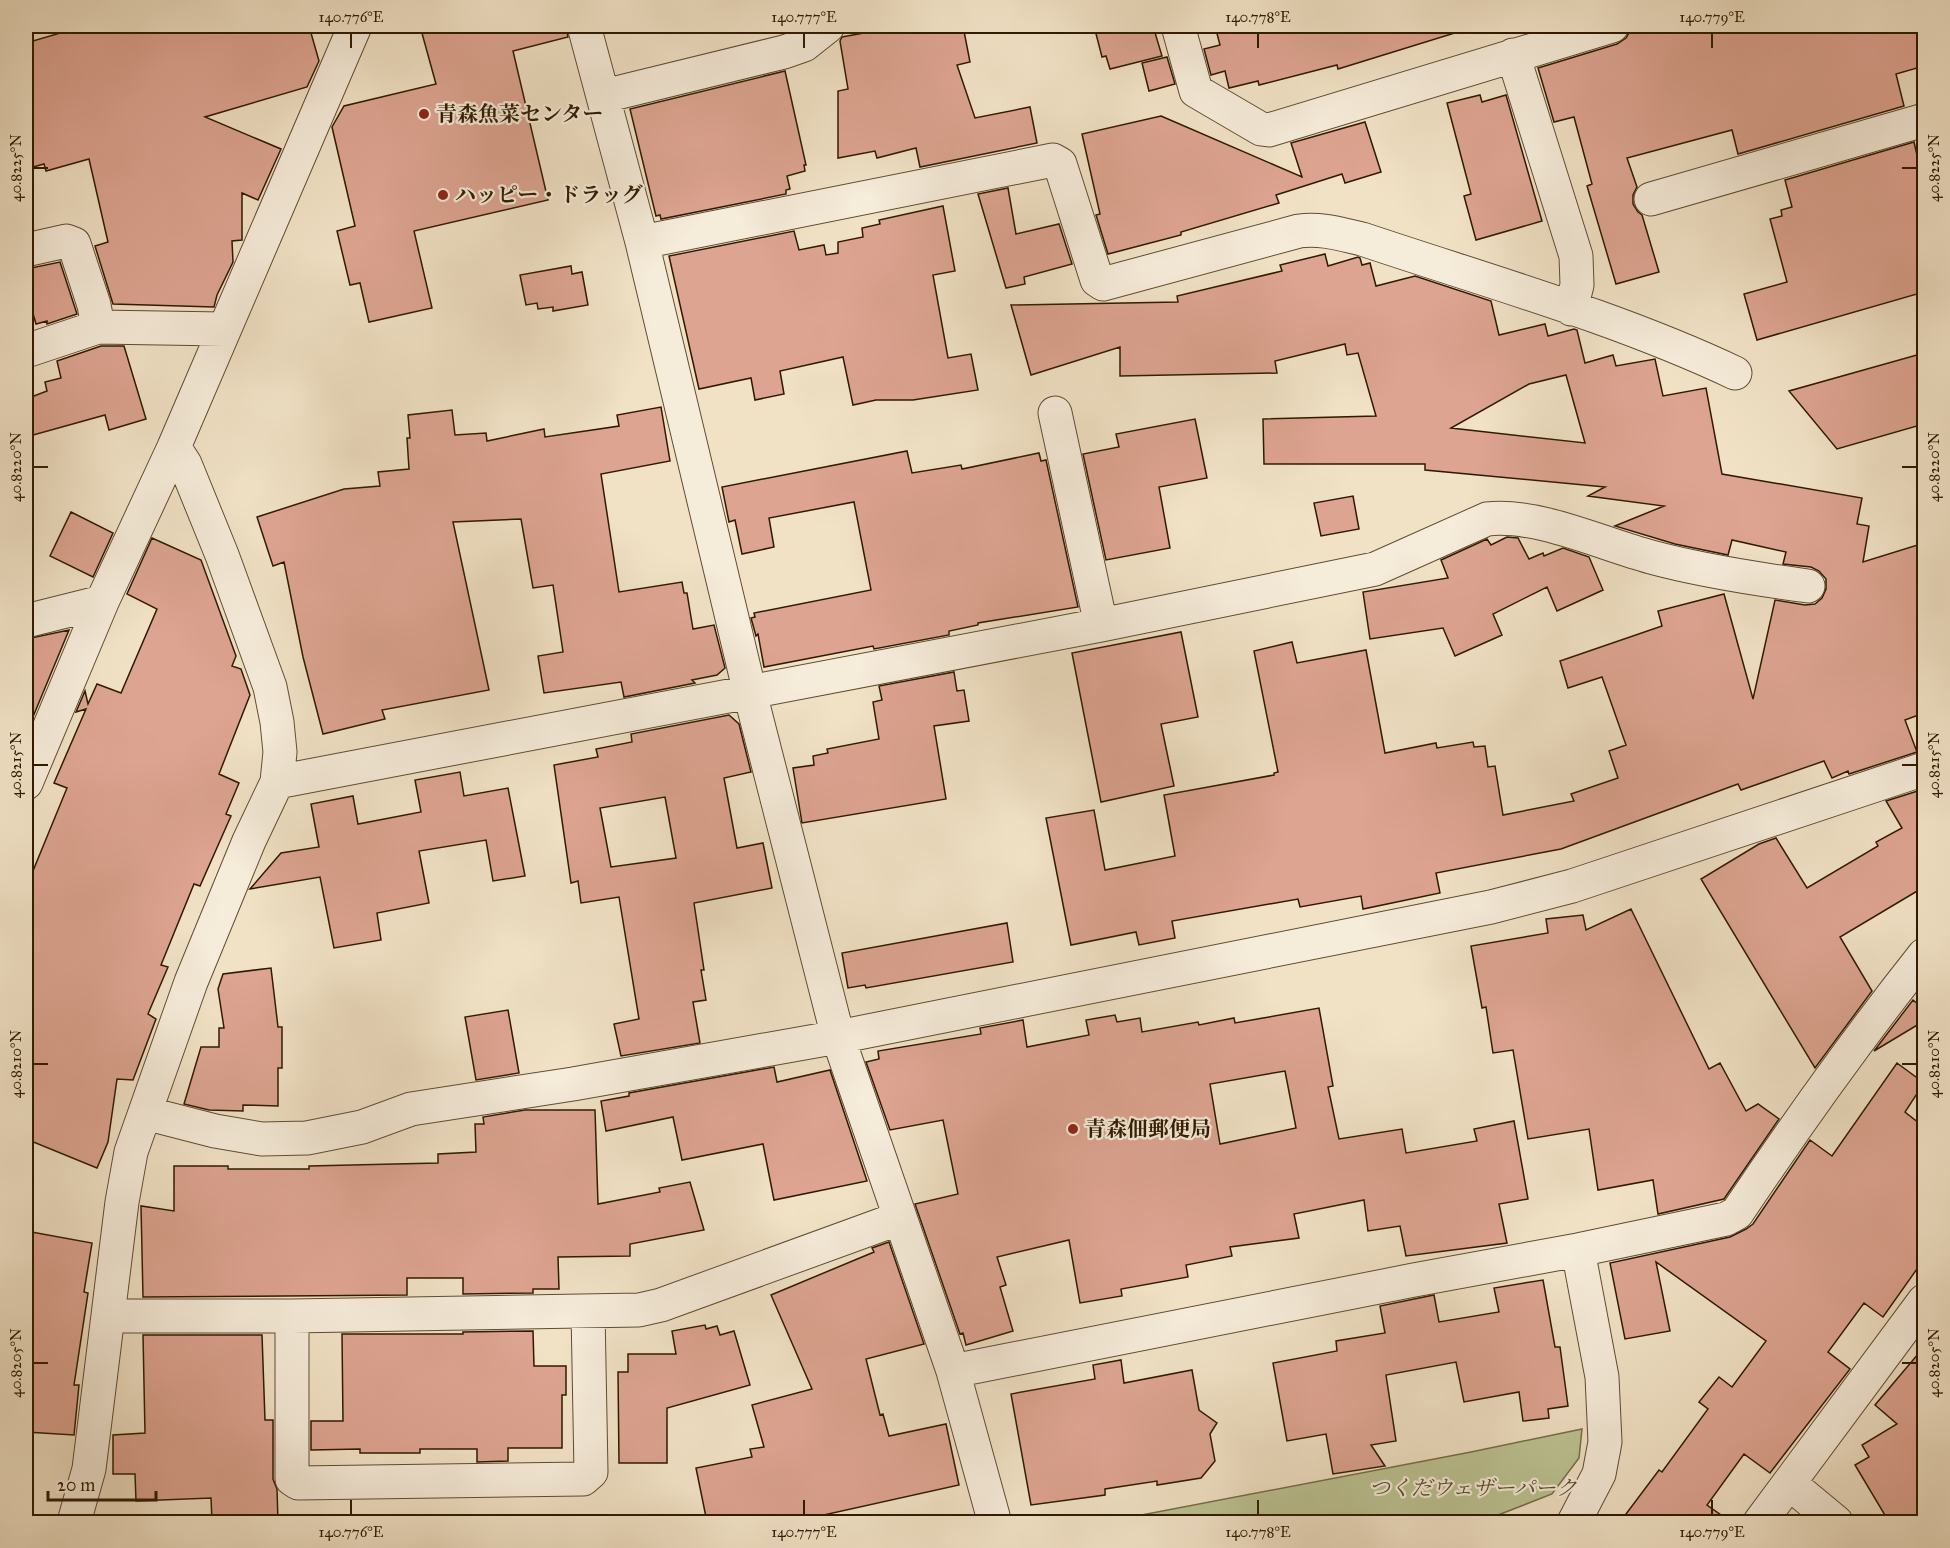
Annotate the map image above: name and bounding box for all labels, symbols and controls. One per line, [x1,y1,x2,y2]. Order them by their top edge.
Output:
text: 140.776°E [318,8,384,26]
text: 140.777°E [771,8,837,26]
text: 140.778°E [1225,8,1291,26]
text: 140.779°E [1679,8,1745,26]
place label: 青森魚菜センター [436,101,603,127]
marker: 青森魚菜センター [417,107,431,121]
text: 40.8225°N [7,134,25,202]
text: 40.8225°N [1925,134,1943,202]
place label: ハッピー・ドラッグ [455,182,643,208]
marker: ハッピー・ドラッグ [436,188,450,202]
text: 40.8220°N [7,432,25,502]
text: 40.8220°N [1925,432,1943,502]
text: 40.8215°N [7,731,25,798]
text: 40.8215°N [1925,731,1943,798]
text: 40.8210°N [7,1030,25,1098]
text: 40.8210°N [1925,1030,1943,1098]
place label: 青森佃郵便局 [1085,1116,1211,1142]
marker: 青森佃郵便局 [1066,1122,1080,1136]
text: 40.8205°N [7,1328,25,1398]
text: 40.8205°N [1925,1328,1943,1398]
scale bar [48,1464,156,1502]
text: 20 m [57,1474,95,1496]
park label: つくだウェザーパーク [1369,1475,1577,1501]
text: 140.776°E [318,1523,384,1541]
text: 140.777°E [771,1523,837,1541]
text: 140.778°E [1225,1523,1291,1541]
text: 140.779°E [1679,1523,1745,1541]

